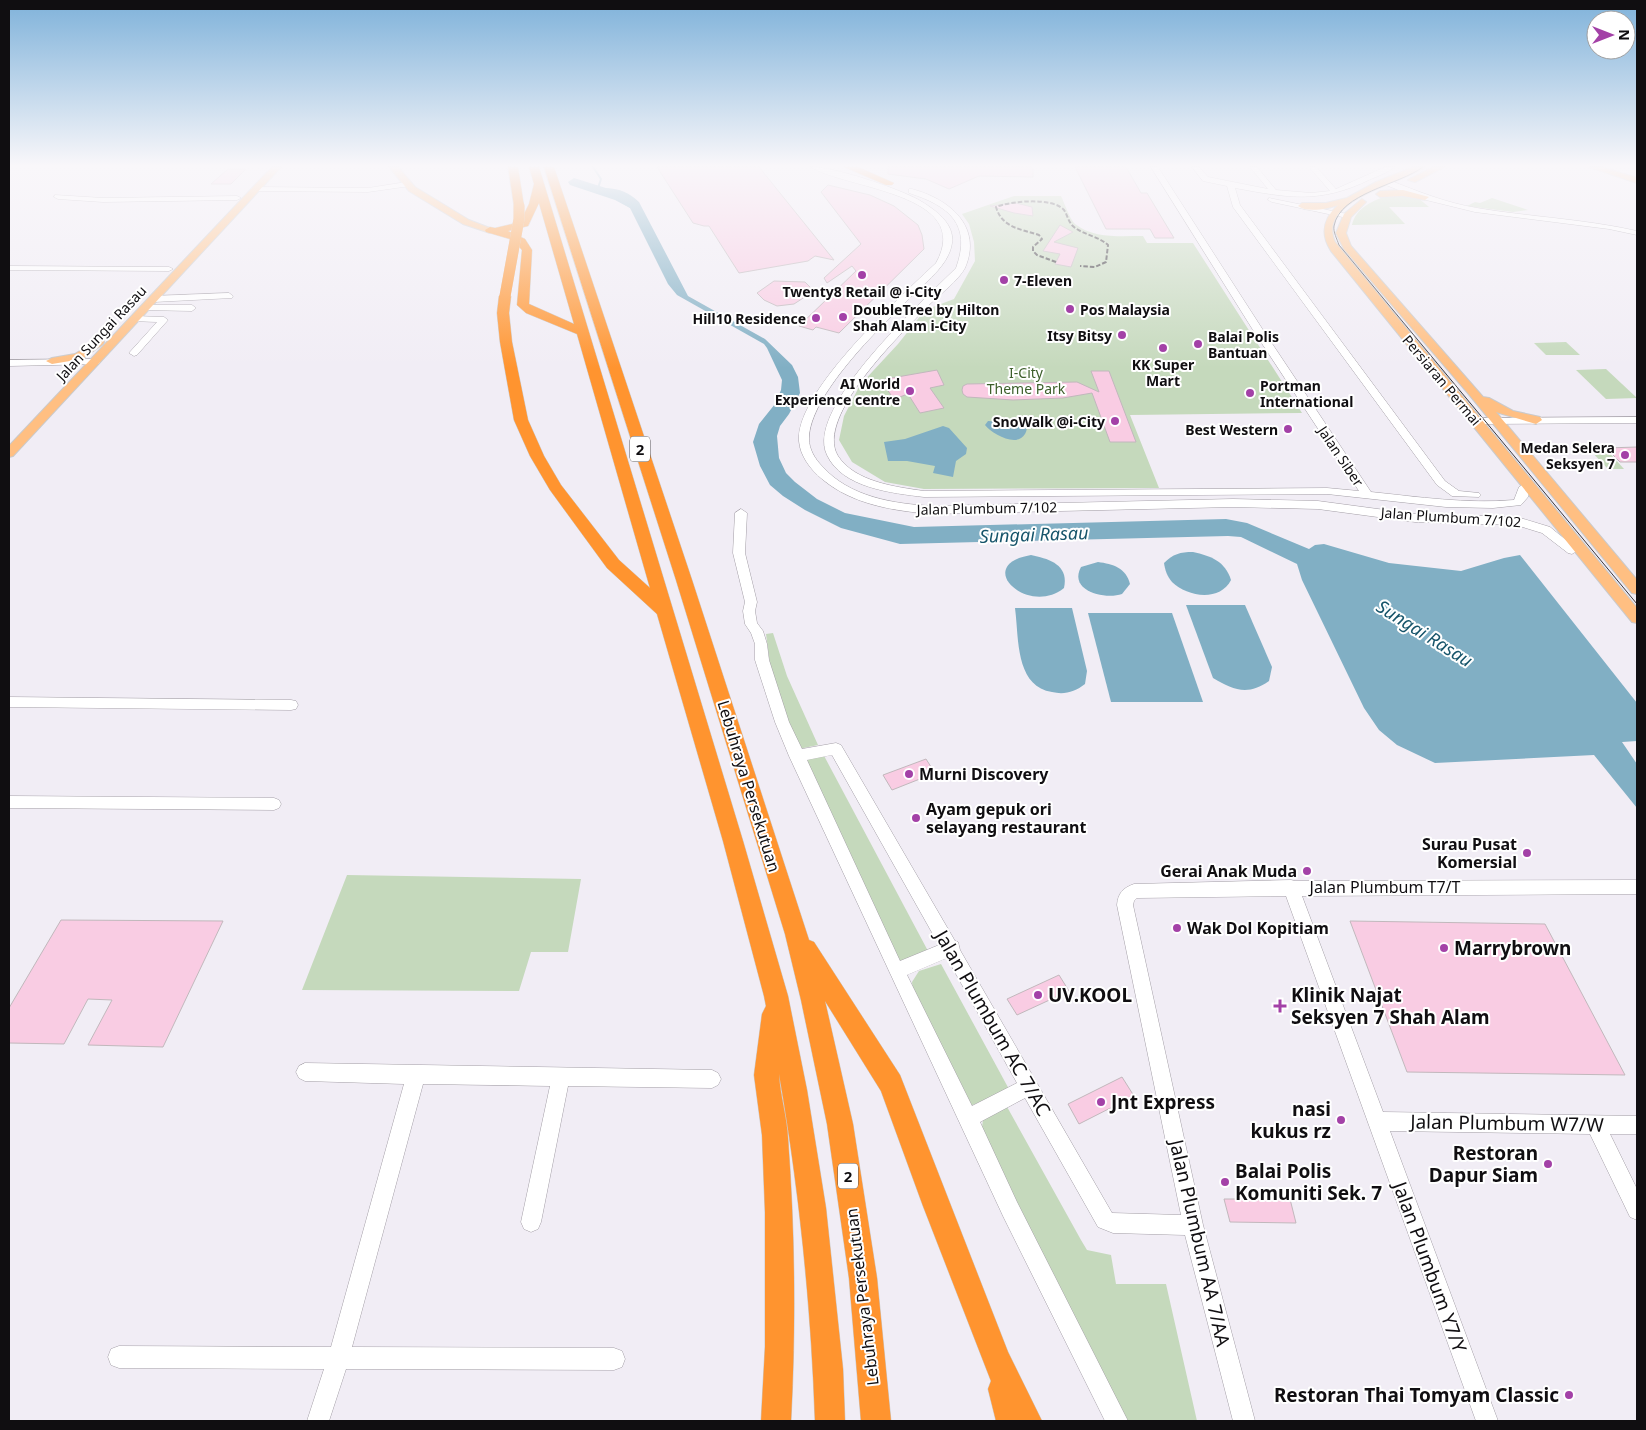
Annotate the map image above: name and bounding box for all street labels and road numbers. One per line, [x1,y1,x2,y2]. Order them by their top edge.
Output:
street label: Jalan Sungai Rasau [50,281,150,386]
street label: Persiaran Permai [1399,331,1485,429]
street label: Jalan Siber [1313,420,1368,490]
road number: 2 [630,436,650,462]
street label: Jalan Plumbum 7/102 [915,497,1057,519]
street label: Jalan Plumbum 7/102 [1378,502,1522,531]
street label: Lebuhraya Persekutuan [712,697,786,875]
street label: Jalan Plumbum T7/T [1308,876,1461,898]
street label: Jalan Plumbum AC 7/AC [928,924,1057,1121]
street label: Jalan Plumbum W7/W [1408,1108,1604,1138]
street label: Jalan Plumbum AA 7/AA [1163,1135,1237,1350]
road number: 2 [838,1164,858,1188]
street label: Jalan Plumbum Y7/Y [1386,1176,1473,1356]
street label: Lebuhraya Persekutuan [840,1207,884,1387]

